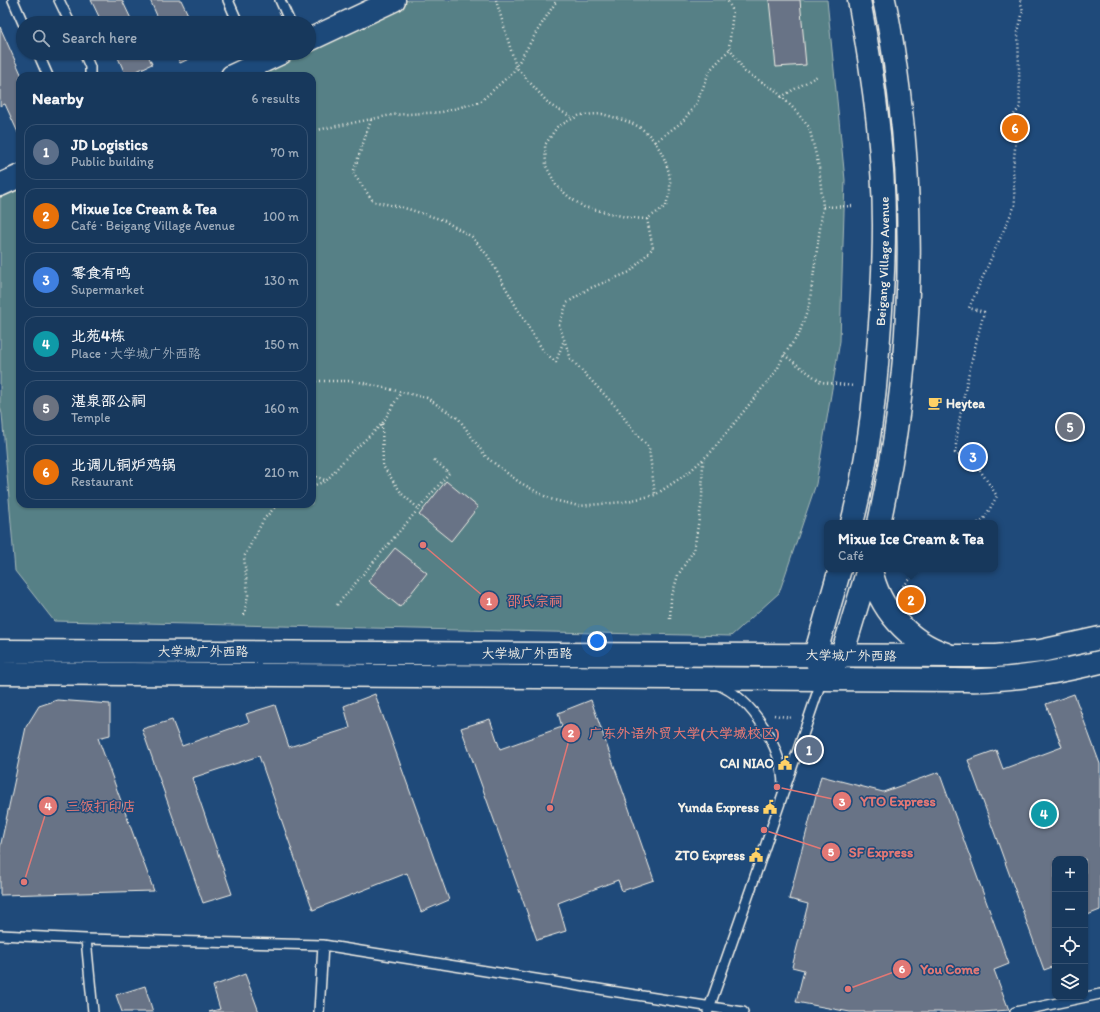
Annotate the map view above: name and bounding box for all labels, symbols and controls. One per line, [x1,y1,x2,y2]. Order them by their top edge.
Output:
search box [16,16,316,60]
icon: search [30,27,52,49]
text: Search here [62,29,137,47]
text: Nearby [32,88,84,108]
text: 6 results [252,91,300,106]
pin: 6 [1002,113,1028,143]
text: JD Logistics [71,136,148,154]
text: 1 [43,145,49,160]
text: 70 m [271,145,299,160]
text: Public building [71,154,154,169]
street label: Beigang Village Avenue [873,196,892,327]
text: Mixue Ice Cream & Tea [71,200,217,218]
text: 2 [43,209,49,224]
text: 100 m [263,209,299,224]
text: Café · Beigang Village Avenue [71,218,235,233]
text: 零食有鸣 [71,264,131,282]
text: 3 [42,273,50,288]
text: 130 m [264,273,299,288]
text: Supermarket [71,282,144,297]
text: 北苑4栋 [71,327,125,345]
text: 4 [42,337,50,352]
text: 150 m [264,337,299,352]
text: Place · 大学城广外西路 [71,346,201,361]
text: 湛泉邵公祠 [71,392,146,410]
cafe icon: Heytea [927,395,943,411]
place label: Heytea [946,396,985,412]
text: 5 [43,401,49,416]
text: 160 m [264,401,299,416]
text: Temple [71,410,110,425]
pin: 5 [1057,412,1083,442]
pin: 3 [960,442,986,472]
text: 北调儿铜炉鸡锅 [71,456,176,474]
text: 6 [43,465,49,480]
text: 210 m [264,465,299,480]
text: Restaurant [71,474,133,489]
popup [824,520,998,572]
text: Mixue Ice Cream & Tea [838,530,984,548]
text: Café [838,548,864,563]
pin: 2 [898,585,924,615]
callout: 邵氏宗祠 [479,588,571,614]
text: 邵氏宗祠 [507,593,563,610]
text: 1 [486,594,492,608]
your location [587,631,607,651]
street label: 大学城广外西路 [157,644,249,659]
street label: 大学城广外西路 [481,646,573,661]
street label: 大学城广外西路 [805,647,897,664]
callout: 广东外语外贸大学(大学城校区) [561,720,788,746]
text: 广东外语外贸大学(大学城校区) [588,725,780,742]
text: 2 [568,726,575,740]
pin: 1 [796,735,822,765]
public building icon: CAI NIAO [777,755,793,771]
place label: CAI NIAO [720,756,774,771]
callout: YTO Express [832,788,943,814]
callout: 三饭打印店 [38,793,144,819]
text: YTO Express [859,793,936,810]
text: 3 [839,795,846,809]
text: 三饭打印店 [66,798,136,815]
text: 4 [44,799,52,813]
public building icon: Yunda Express [762,799,778,815]
pin: 4 [1031,799,1057,829]
place label: Yunda Express [677,800,759,816]
callout: SF Express [821,839,922,865]
text: SF Express [849,844,913,861]
text: 5 [828,845,835,859]
public building icon: ZTO Express [748,847,764,863]
place label: ZTO Express [675,848,745,864]
map controls [1052,856,1088,1000]
button: + [1052,856,1088,892]
button: − [1052,892,1088,928]
button: locate [1052,928,1088,964]
callout: You Come [892,956,988,982]
text: You Come [919,961,980,978]
text: 6 [899,962,906,976]
button: layers [1052,964,1088,1000]

